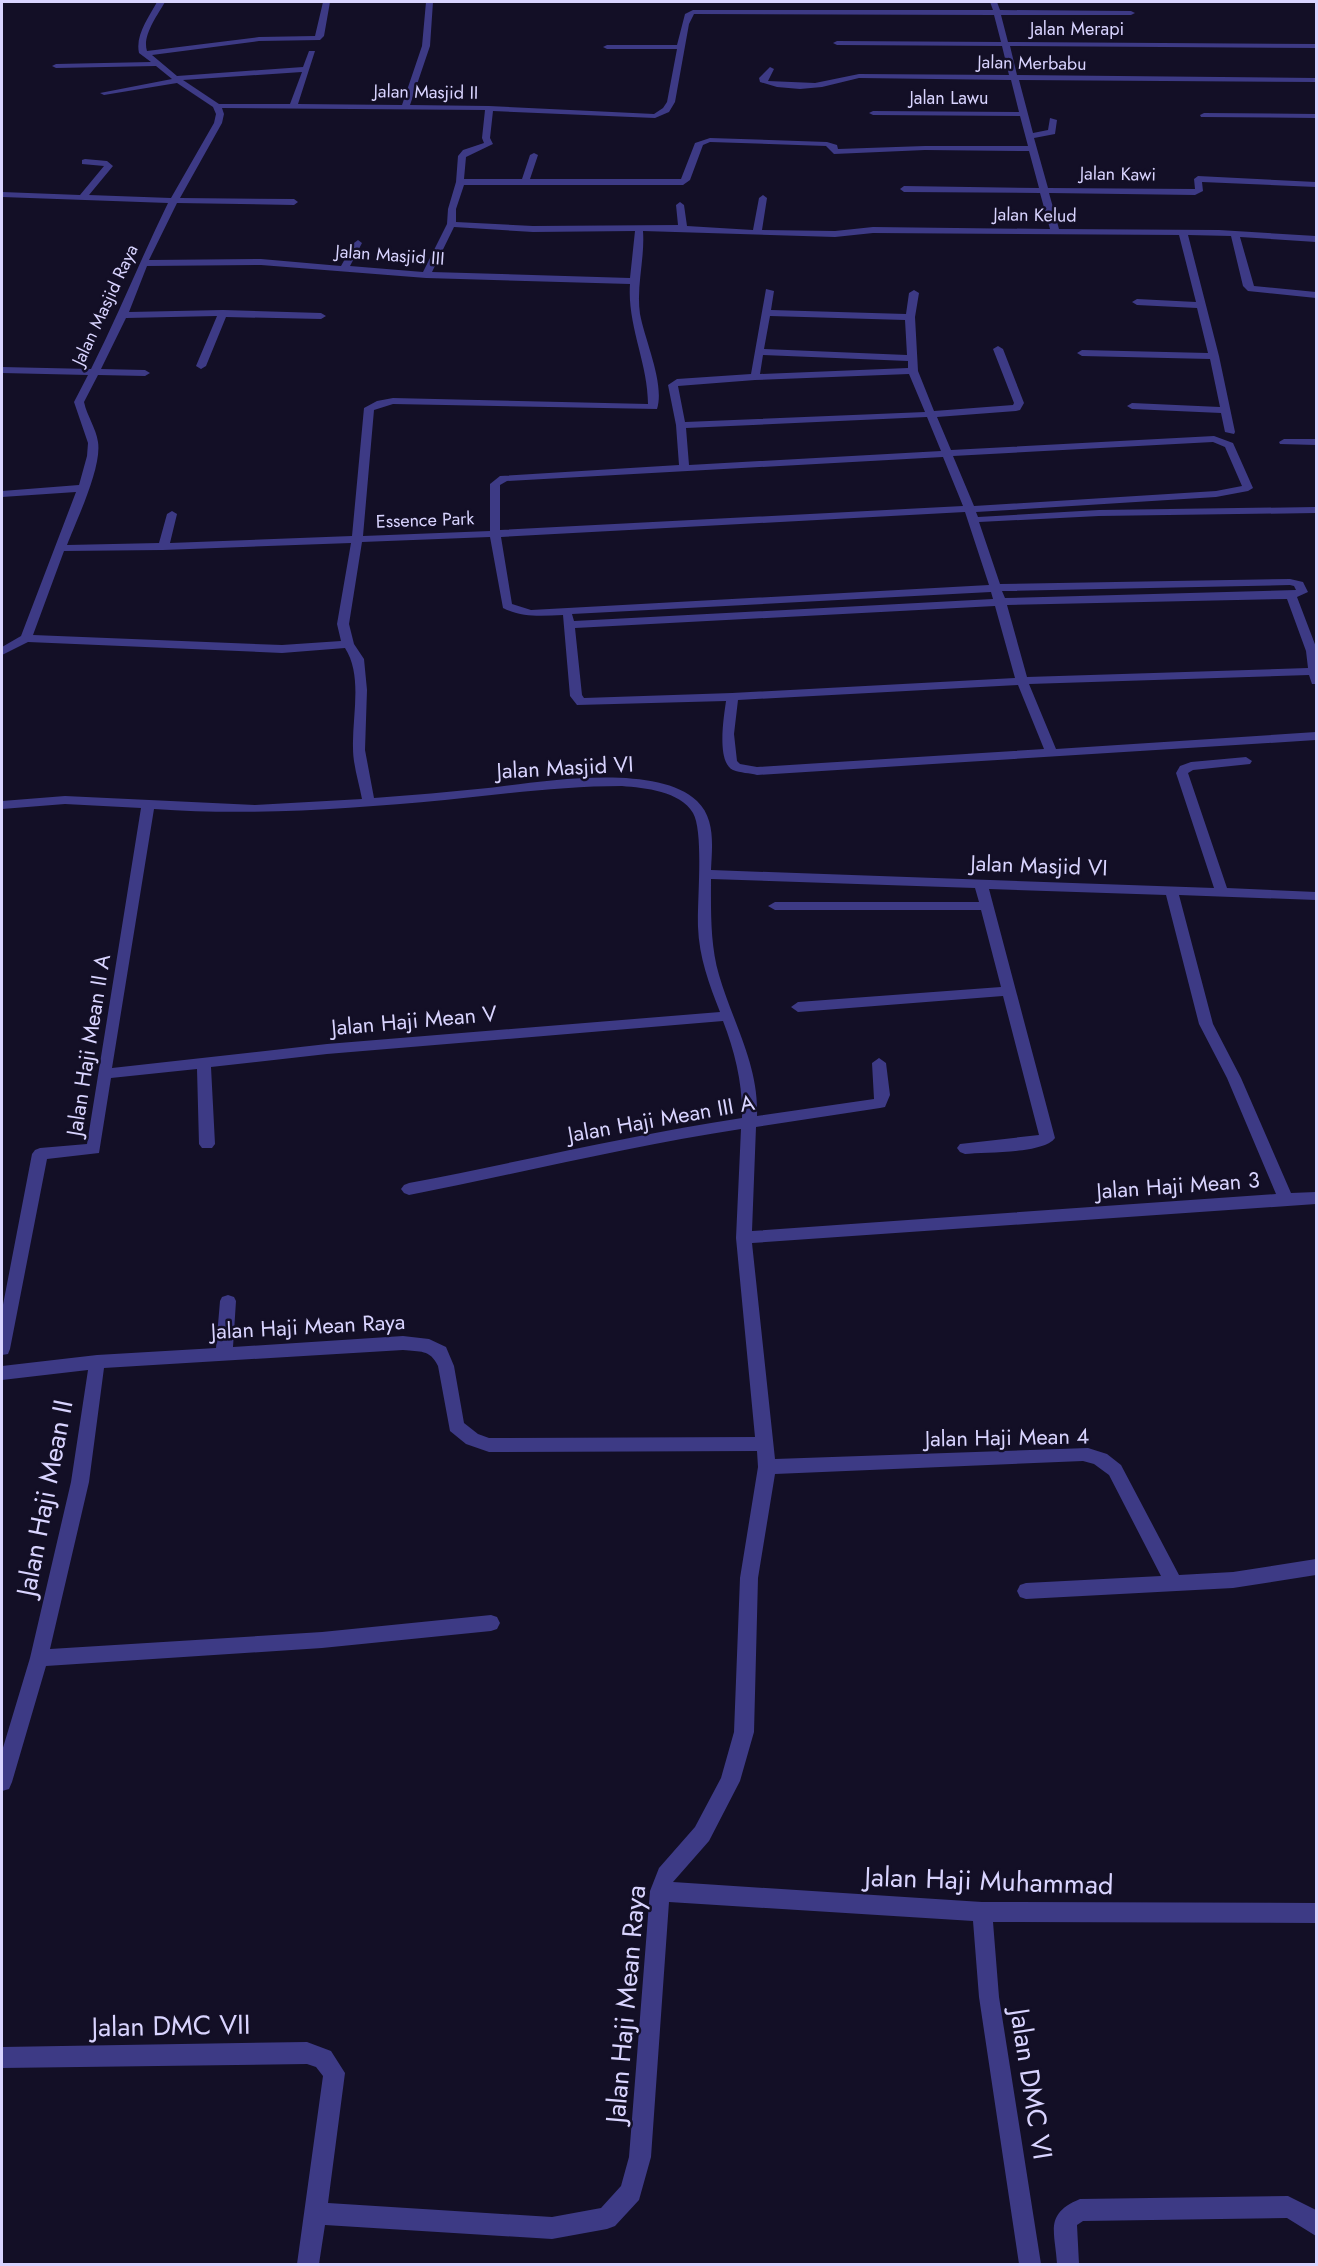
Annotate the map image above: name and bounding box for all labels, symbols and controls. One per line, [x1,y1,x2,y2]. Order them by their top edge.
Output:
street label: Jalan Merapi [1028,16,1124,42]
street label: Jalan Merbabu [975,49,1087,77]
street label: Jalan Masjid II [371,78,479,106]
street label: Jalan Lawu [908,85,988,111]
street label: Jalan Kawi [1078,160,1156,188]
street label: Jalan Kelud [991,201,1077,229]
street label: Jalan Masjid III [333,238,445,272]
street label: Jalan Masjid Raya [65,240,145,372]
street label: Essence Park [375,505,475,535]
street label: Jalan Masjid VI [493,747,634,787]
street label: Jalan Masjid VI [967,847,1108,883]
street label: Jalan Haji Mean II A [57,951,118,1141]
street label: Jalan Haji Mean V [327,997,499,1043]
street label: Jalan Haji Mean III A [562,1086,757,1151]
street label: Jalan Haji Mean 3 [1092,1163,1261,1207]
street label: Jalan Haji Mean Raya [207,1305,406,1347]
street label: Jalan Haji Mean II [6,1396,83,1602]
street label: Jalan Haji Mean 4 [921,1420,1090,1454]
street label: Jalan Haji Muhammad [861,1857,1114,1904]
street label: Jalan Haji Mean Raya [595,1883,655,2128]
street label: Jalan DMC VI [1000,2003,1063,2162]
street label: Jalan DMC VII [88,2005,251,2046]

